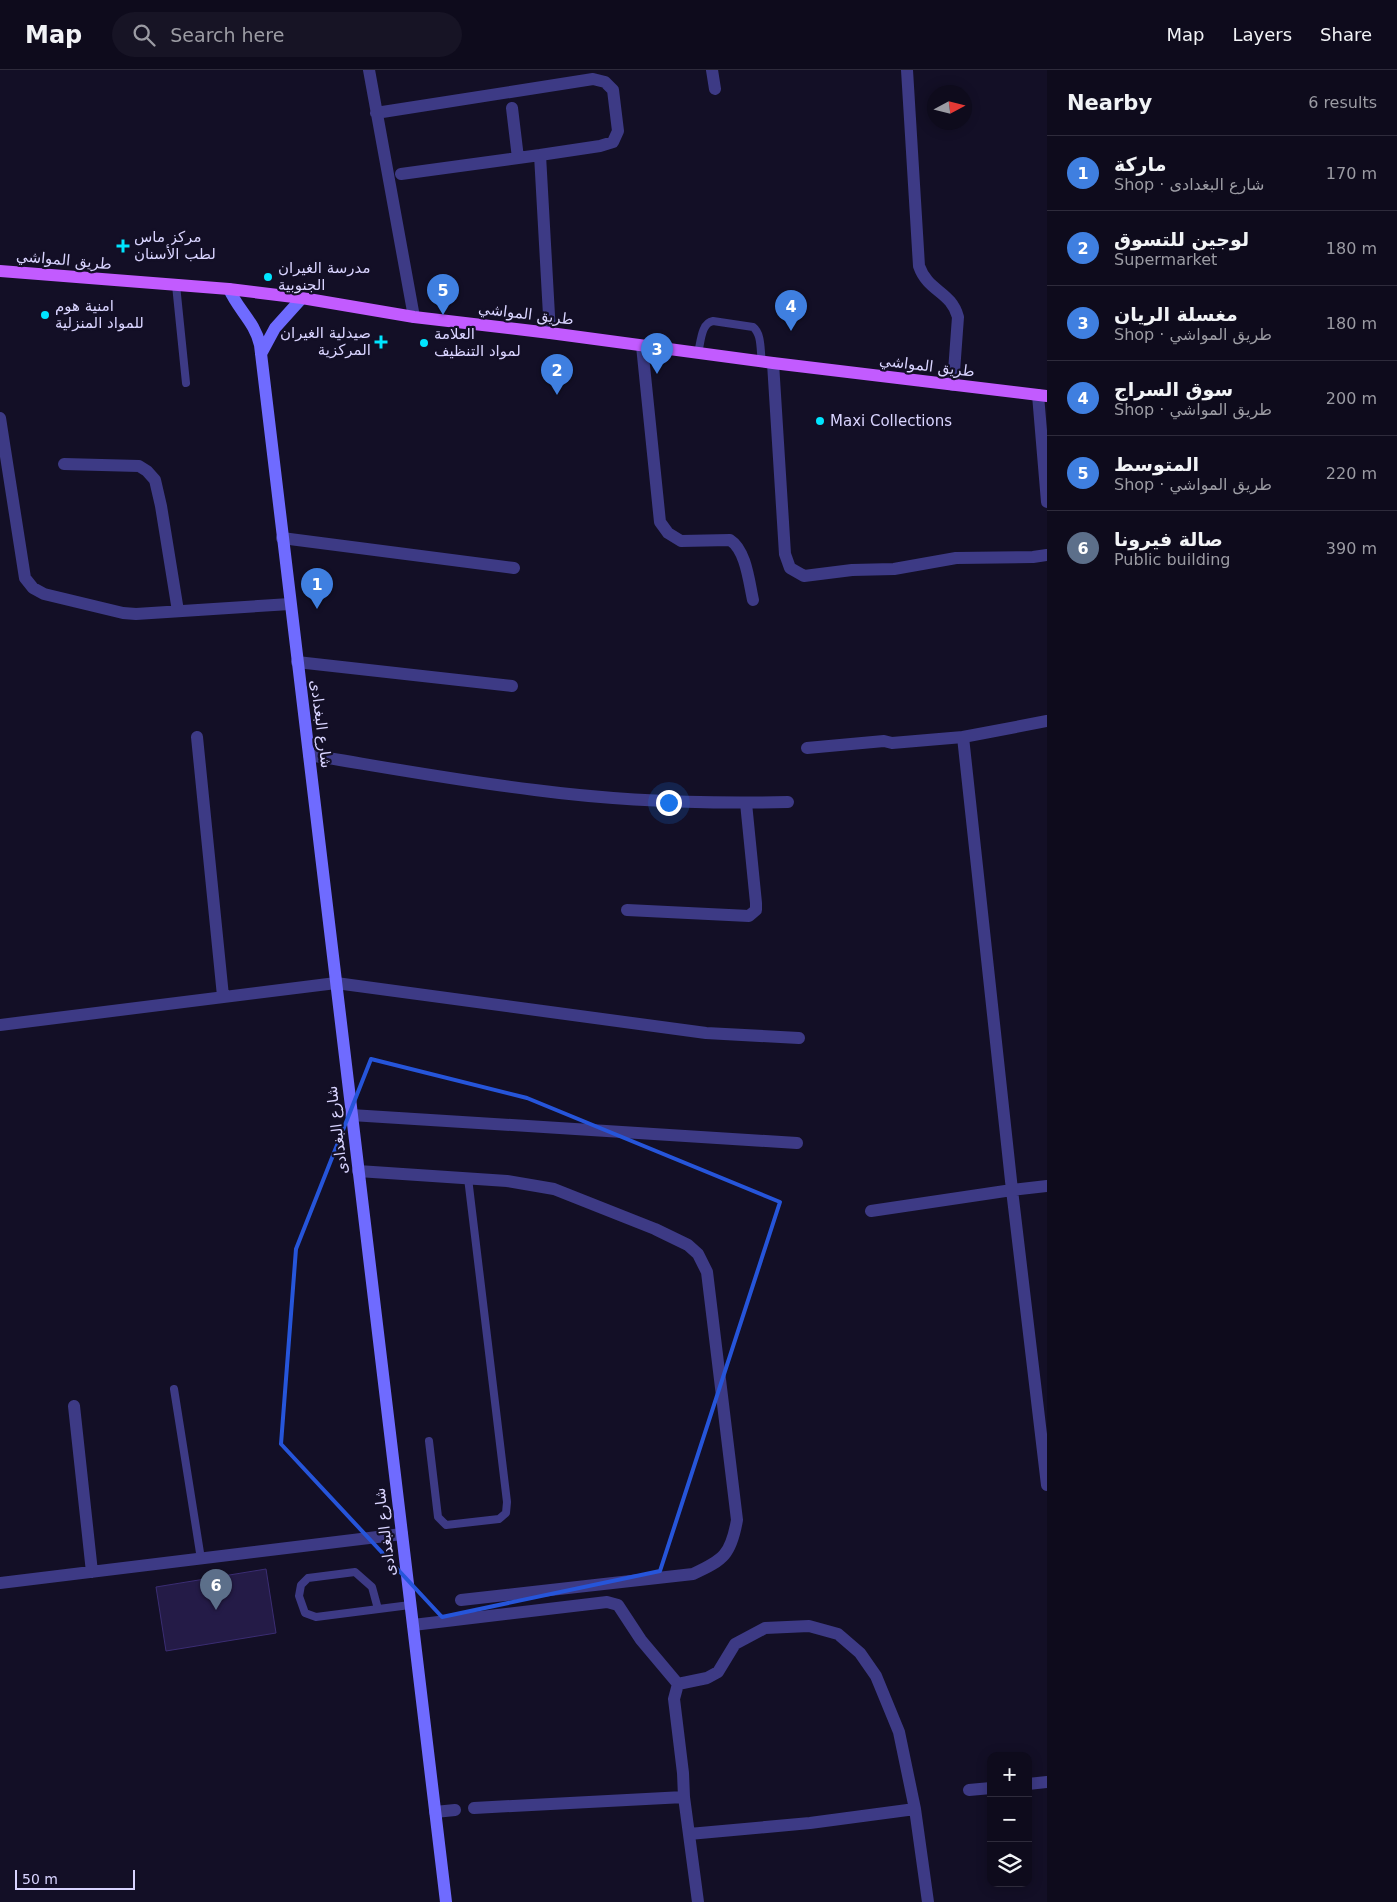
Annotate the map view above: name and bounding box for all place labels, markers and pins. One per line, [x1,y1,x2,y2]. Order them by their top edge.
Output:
place label: مركز ماس لطب الأسنان [134,228,216,263]
marker: مركز ماس لطب الأسنان [116,239,130,253]
place label: مدرسة الغيران الجنوبية [278,259,371,294]
marker: مدرسة الغيران الجنوبية [262,271,274,283]
pin: 5 [427,274,459,315]
pin: 4 [775,290,807,331]
place label: امنية هوم للمواد المنزلية [55,297,144,332]
marker: امنية هوم للمواد المنزلية [39,309,51,321]
place label: صيدلية الغيران المركزية [280,324,371,359]
place label: العلامة لمواد التنظيف [434,325,521,360]
pin: 3 [641,333,673,374]
marker: صيدلية الغيران المركزية [375,336,387,348]
marker: العلامة لمواد التنظيف [418,337,430,349]
pin: 2 [541,354,573,395]
place label: Maxi Collections [830,412,952,430]
marker: Maxi Collections [814,415,826,427]
pin: 1 [301,568,333,609]
pin: 6 [200,1569,232,1610]

